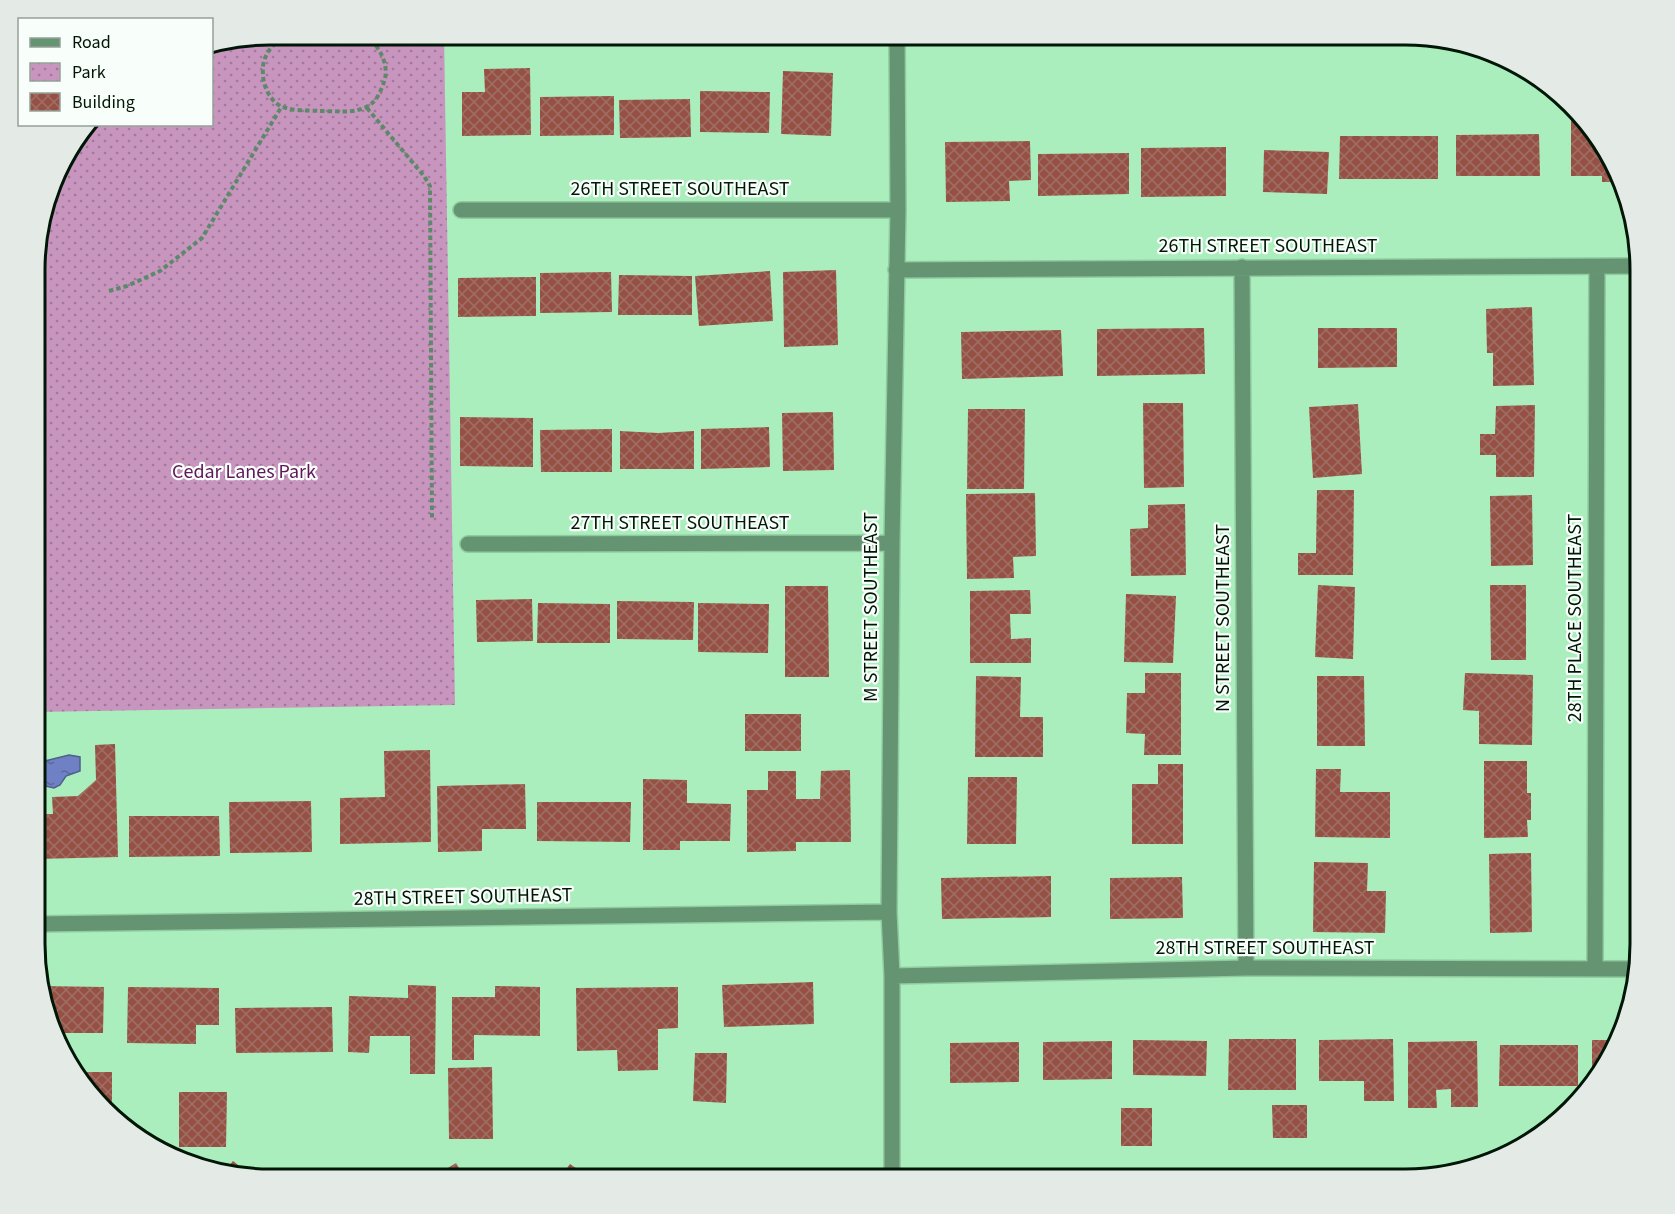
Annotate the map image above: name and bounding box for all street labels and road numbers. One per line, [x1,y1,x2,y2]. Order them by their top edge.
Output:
street label: 26TH STREET SOUTHEAST [571,175,790,203]
street label: 26TH STREET SOUTHEAST [1159,232,1378,260]
street label: 27TH STREET SOUTHEAST [571,509,790,537]
street label: M STREET SOUTHEAST [857,512,885,702]
street label: 28TH PLACE SOUTHEAST [1561,514,1589,722]
street label: N STREET SOUTHEAST [1209,524,1237,712]
street label: 28TH STREET SOUTHEAST [353,881,573,913]
street label: 28TH STREET SOUTHEAST [1156,934,1375,962]

